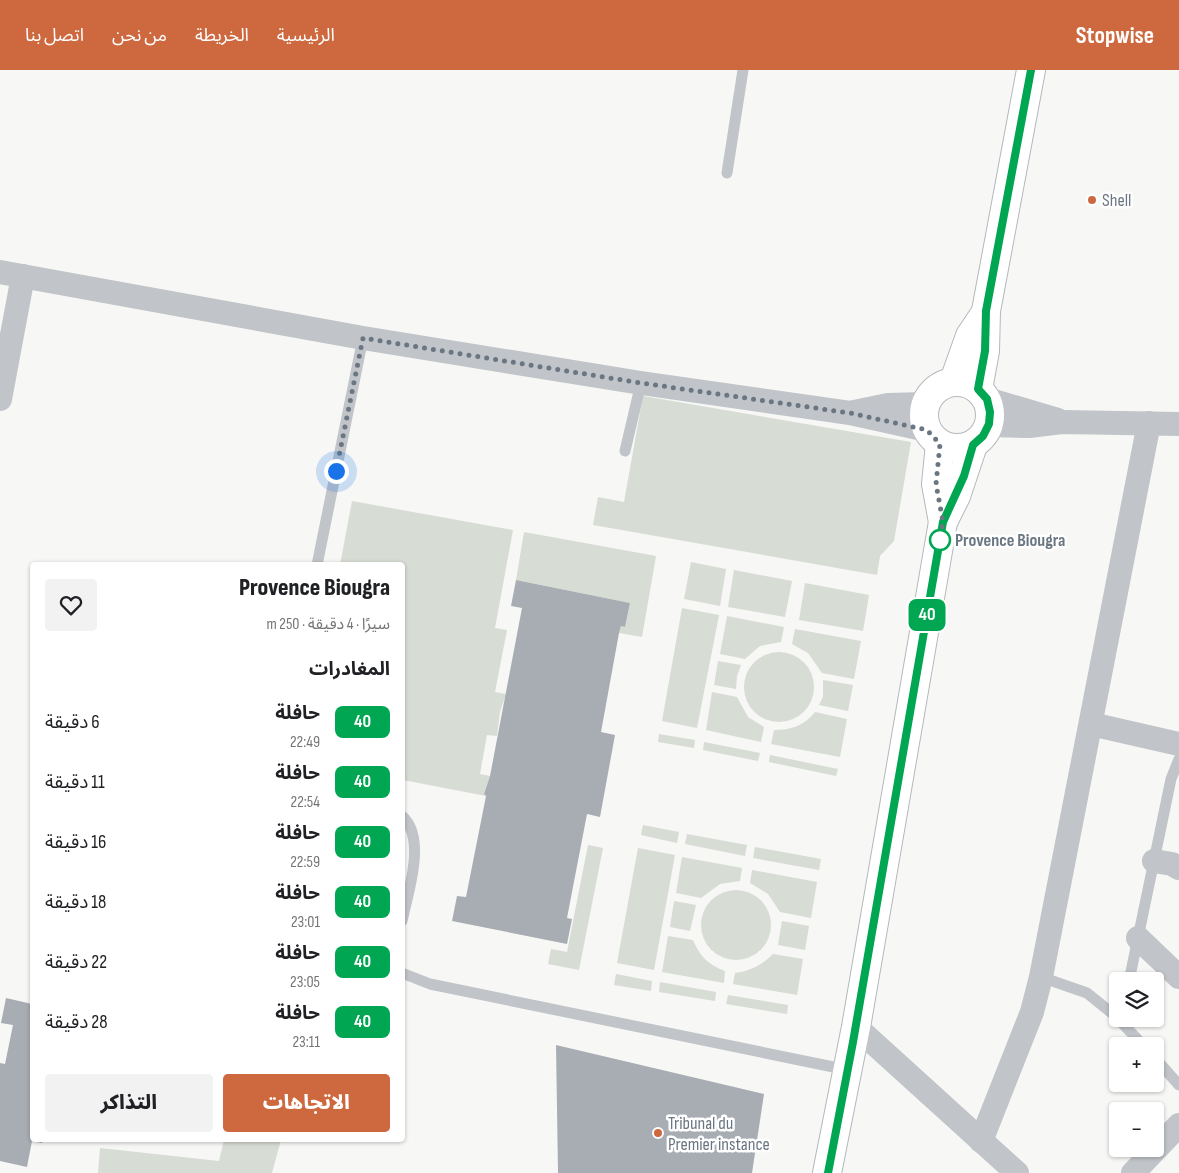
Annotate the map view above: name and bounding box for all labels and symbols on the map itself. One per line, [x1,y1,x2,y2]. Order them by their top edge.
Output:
place label: Shell [1102,190,1131,211]
marker: Shell [1086,194,1098,206]
your location [324,459,349,484]
marker: Provence Biougra [929,529,951,551]
place label: Provence Biougra [955,530,1065,551]
line badge: 40 [904,599,950,631]
place label: Tribunal du Premier instance [668,1113,770,1155]
marker: Tribunal du Premier instance [652,1127,664,1139]

